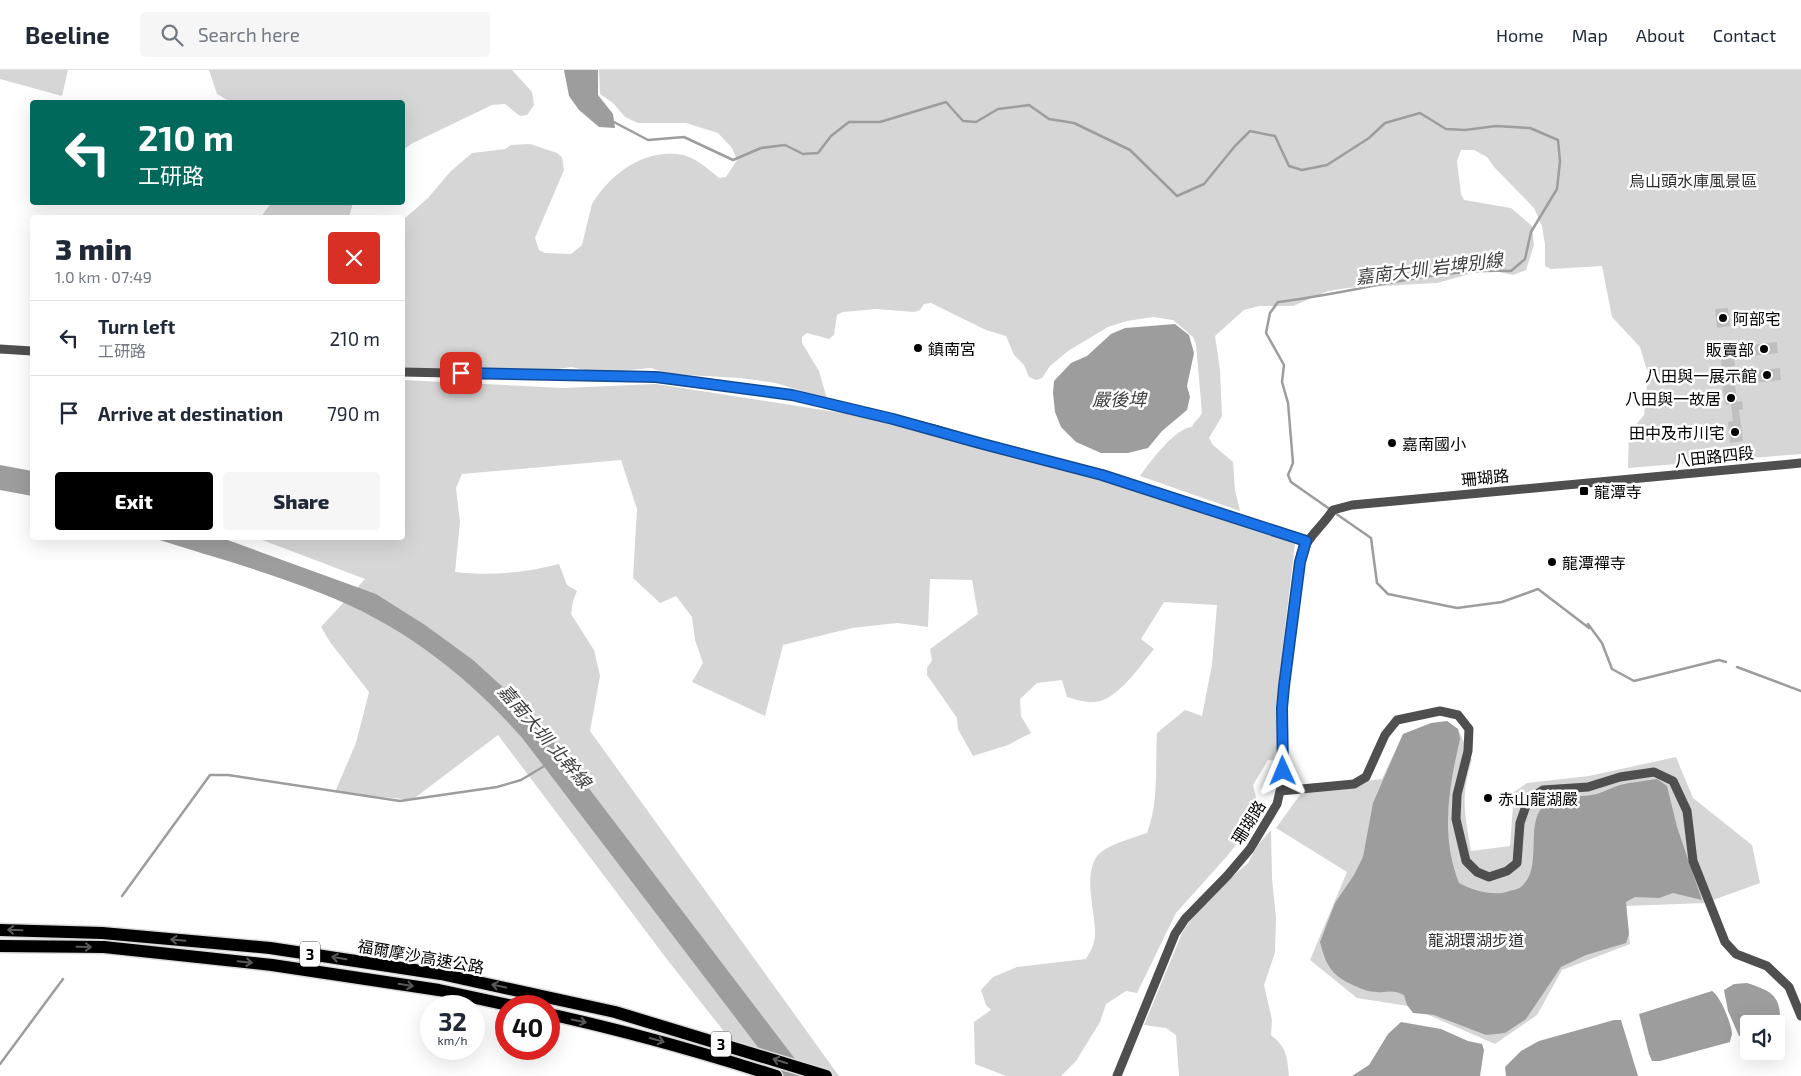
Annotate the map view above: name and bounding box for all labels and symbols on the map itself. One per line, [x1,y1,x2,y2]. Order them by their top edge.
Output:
park label: 烏山頭水庫風景區 [1629,171,1757,190]
water label: 嘉南大圳 岩埤別線 [1354,248,1506,288]
place label: 阿部宅 [1733,309,1781,328]
marker: 阿部宅 [1717,312,1729,324]
place label: 鎮南宮 [928,339,976,358]
place label: 販賣部 [1706,340,1754,359]
marker: 鎮南宮 [912,342,924,354]
marker: 販賣部 [1758,343,1770,355]
pin [440,352,482,394]
place label: 八田與一展示館 [1645,366,1757,385]
marker: 八田與一展示館 [1761,369,1773,381]
water label: 嚴後埤 [1092,388,1148,410]
place label: 八田與一故居 [1625,389,1721,408]
marker: 八田與一故居 [1725,392,1737,404]
place label: 田中及市川宅 [1629,423,1725,442]
marker: 田中及市川宅 [1729,426,1741,438]
place label: 嘉南國小 [1402,434,1466,453]
marker: 嘉南國小 [1386,437,1398,449]
street label: 八田路四段 [1673,442,1755,470]
street label: 珊瑚路 [1460,465,1510,489]
place label: 龍潭寺 [1594,482,1642,501]
marker: 龍潭寺 [1578,485,1590,497]
place label: 龍潭禪寺 [1562,553,1626,572]
marker: 龍潭禪寺 [1546,556,1558,568]
water label: 嘉南大圳 北幹線 [494,680,597,794]
position arrow [1256,744,1308,796]
place label: 赤山龍湖嚴 [1498,789,1578,808]
marker: 赤山龍湖嚴 [1482,792,1494,804]
street label: 珊瑚路 [1227,797,1269,847]
one-way arrow [8,926,24,935]
park label: 龍湖環湖步道 [1428,930,1524,949]
one-way arrow [170,935,186,945]
street label: 福爾摩沙高速公路 [356,936,486,976]
one-way arrow [75,942,91,952]
road number: 3 [300,942,320,966]
one-way arrow [331,953,347,963]
one-way arrow [237,957,253,967]
one-way arrow [398,980,414,990]
one-way arrow [491,981,507,991]
speed limit sign: 40 [495,995,560,1060]
one-way arrow [571,1017,587,1026]
road number: 3 [711,1032,731,1056]
one-way arrow [648,1036,664,1045]
one-way arrow [772,1056,788,1066]

